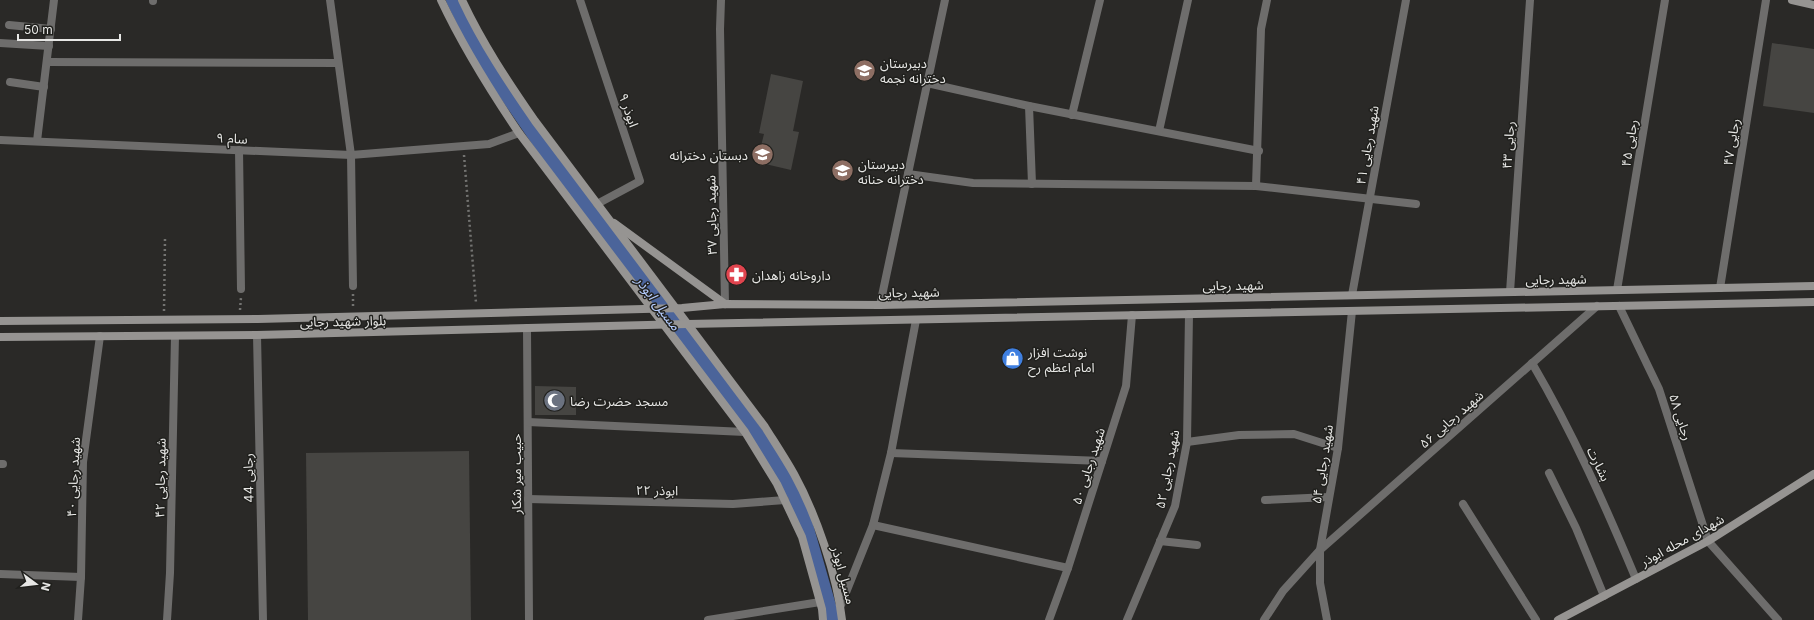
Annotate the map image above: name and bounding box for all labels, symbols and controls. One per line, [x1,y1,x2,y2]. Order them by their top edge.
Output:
scale bar [18,16,120,42]
text: 50 m [24,22,53,37]
place label: دبیرستان دخترانه نجمه [880,55,946,86]
school or university icon: دبیرستان دخترانه نجمه [852,57,878,83]
street label: ابوذر ۹ [616,91,642,129]
street label: شهید رجایی ۴۱ [1352,104,1383,186]
street label: رجایی ۴۷ [1719,117,1744,167]
street label: رجایی ۴۵ [1617,118,1642,168]
street label: رجایی ۴۳ [1498,121,1519,169]
street label: سام ۹ [216,129,248,149]
school or university icon: دبستان دخترانه [750,142,776,168]
place label: دبستان دخترانه [670,147,748,164]
place label: دبیرستان دخترانه حنانه [858,156,924,187]
school or university icon: دبیرستان دخترانه حنانه [830,158,856,184]
street label: شهید رجایی ۳۷ [702,175,721,255]
pharmacy icon: داروخانه زاهدان [723,262,749,288]
place label: داروخانه زاهدان [752,267,831,284]
street label: شهید رجایی [1525,270,1587,289]
water label: مسیل ابوذر [631,271,685,335]
street label: شهید رجایی [1202,276,1264,295]
street label: شهید رجایی [878,283,940,302]
street label: بلوار شهید رجایی [300,312,386,331]
place label: نوشت افزار امام اعظم رح [1027,344,1095,378]
shop icon: نوشت افزار امام اعظم رح [1000,346,1026,372]
street label: شهید رجایی ۵۶ [1416,387,1487,452]
mosque icon: مسجد حضرت رضا [542,388,568,414]
street label: رجایی ۵۸ [1665,392,1696,442]
place label: مسجد حضرت رضا [570,393,669,409]
street label: شهید رجایی ۵۴ [1308,423,1337,505]
street label: شهید رجایی ۵۰ [1068,426,1109,507]
street label: شهید رجایی ۵۲ [1152,428,1183,510]
street label: حبیب میر شکار [508,433,524,515]
street label: شهید رجایی ۴۰ [63,437,84,517]
street label: شهید رجایی ۴۲ [151,438,170,518]
street label: بشارت [1584,444,1614,484]
street label: رجایی 44 [240,453,257,503]
street label: ابوذر ۲۲ [636,482,678,498]
street label: شهدای محله ابوذر [1637,510,1727,571]
street label: مسیل ابوذر [827,543,859,606]
north arrow [16,564,56,604]
text: N [38,581,54,592]

